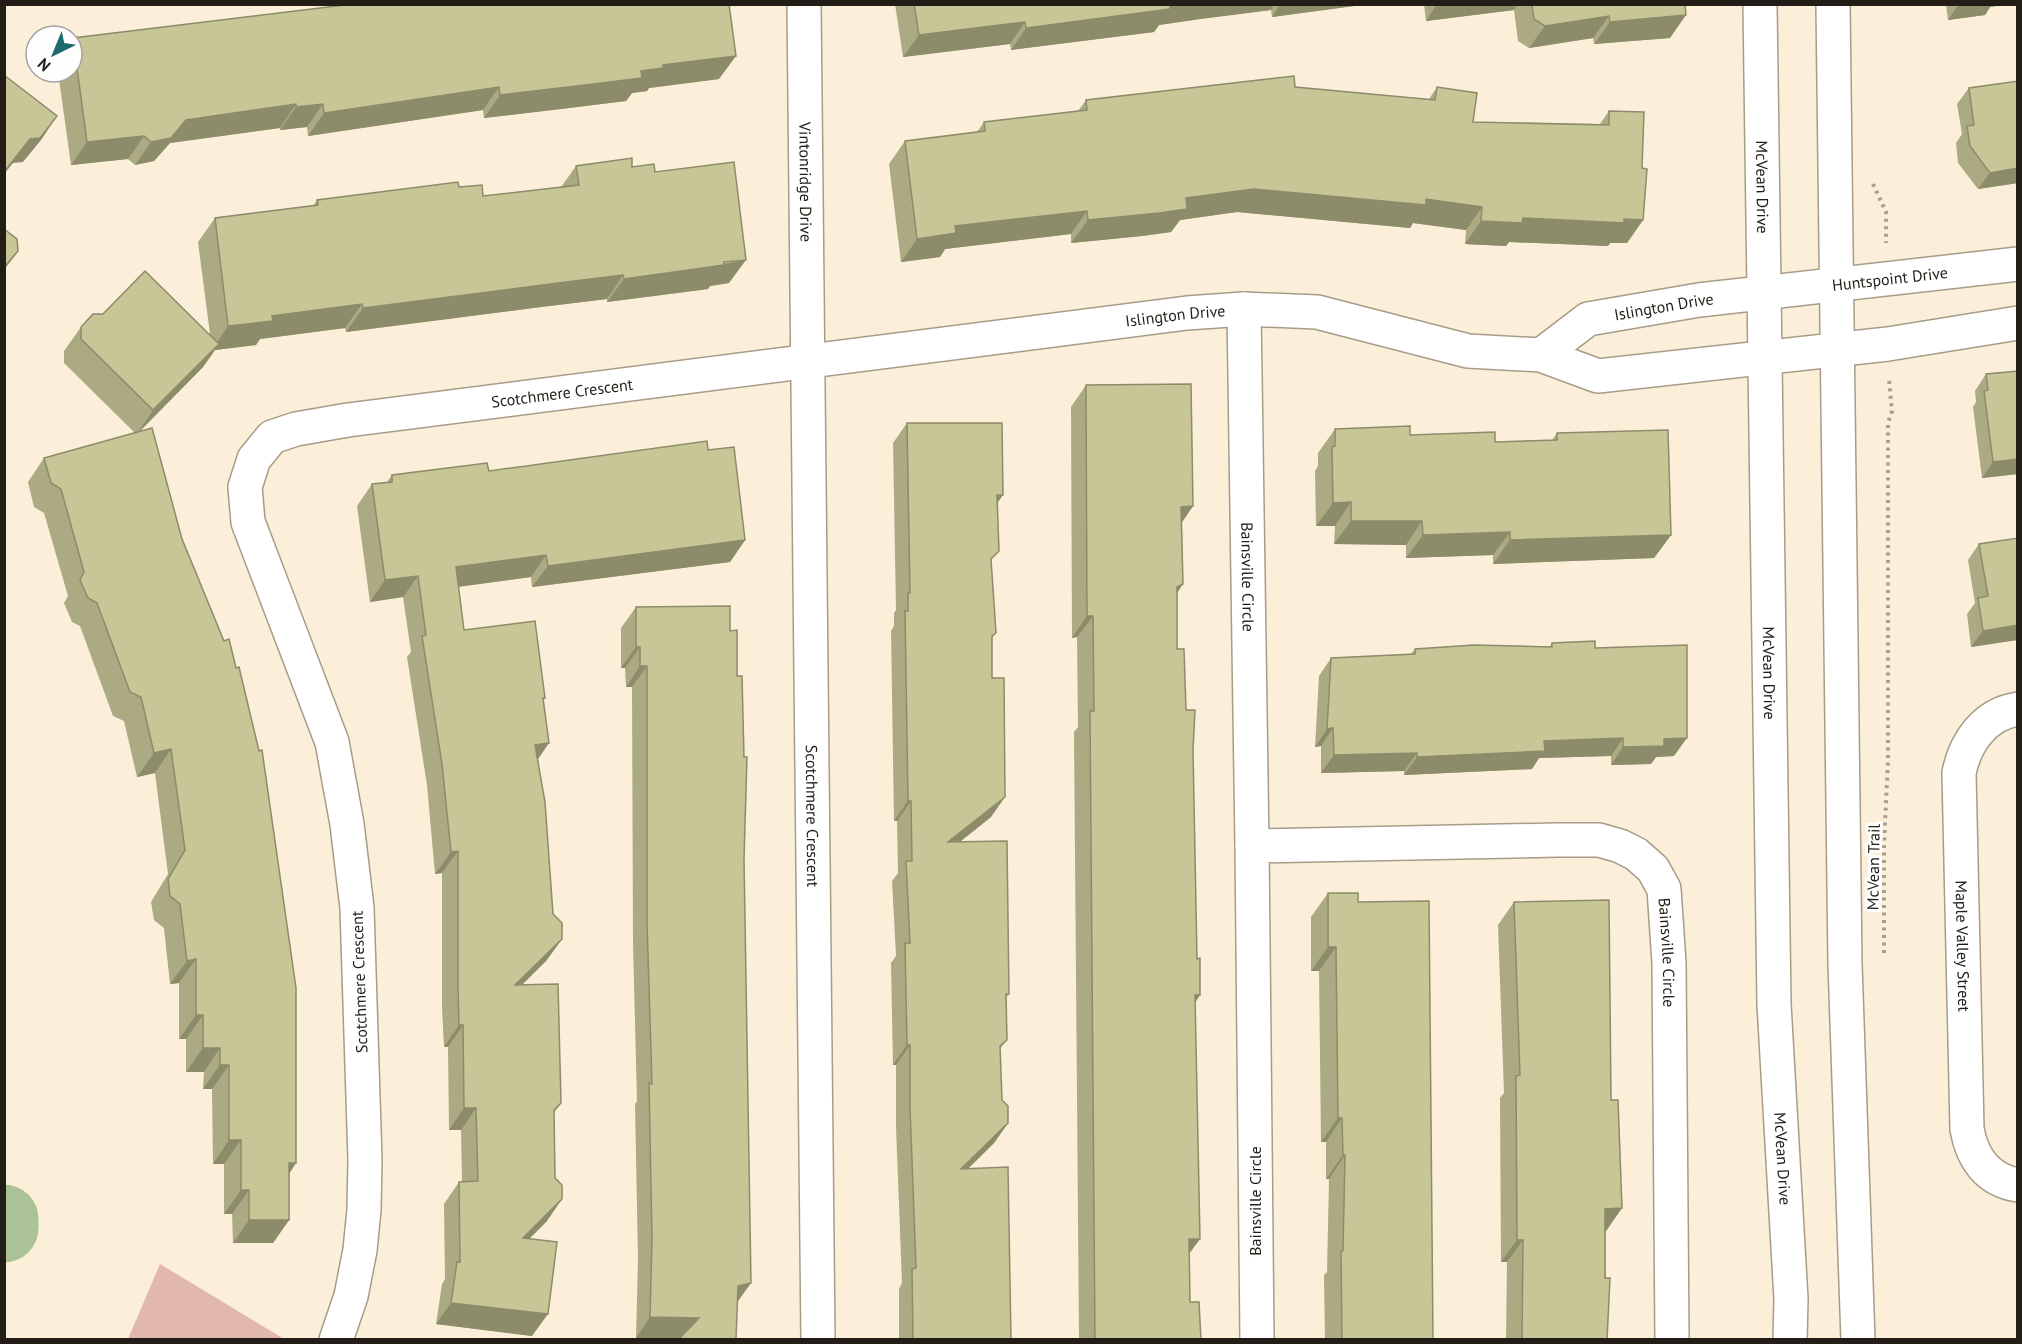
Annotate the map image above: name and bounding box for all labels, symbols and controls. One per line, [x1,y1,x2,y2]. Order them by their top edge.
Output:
north arrow [24,24,84,84]
text: N [33,54,54,76]
street label: Vintonridge Drive [795,121,816,242]
street label: McVean Drive [1752,140,1773,234]
street label: Huntspoint Drive [1831,262,1949,295]
street label: Islington Drive [1612,288,1714,324]
street label: Islington Drive [1124,300,1226,331]
street label: Scotchmere Crescent [490,374,635,412]
street label: Bainsville Circle [1237,522,1259,632]
street label: McVean Drive [1759,626,1780,720]
street label: Scotchmere Crescent [802,745,823,888]
street label: McVean Trail [1862,823,1884,910]
street label: Maple Valley Street [1951,880,1974,1012]
street label: Bainsville Circle [1655,897,1679,1008]
street label: Scotchmere Crescent [347,910,371,1054]
street label: McVean Drive [1770,1112,1796,1206]
street label: Bainsville Circle [1245,1146,1265,1256]

